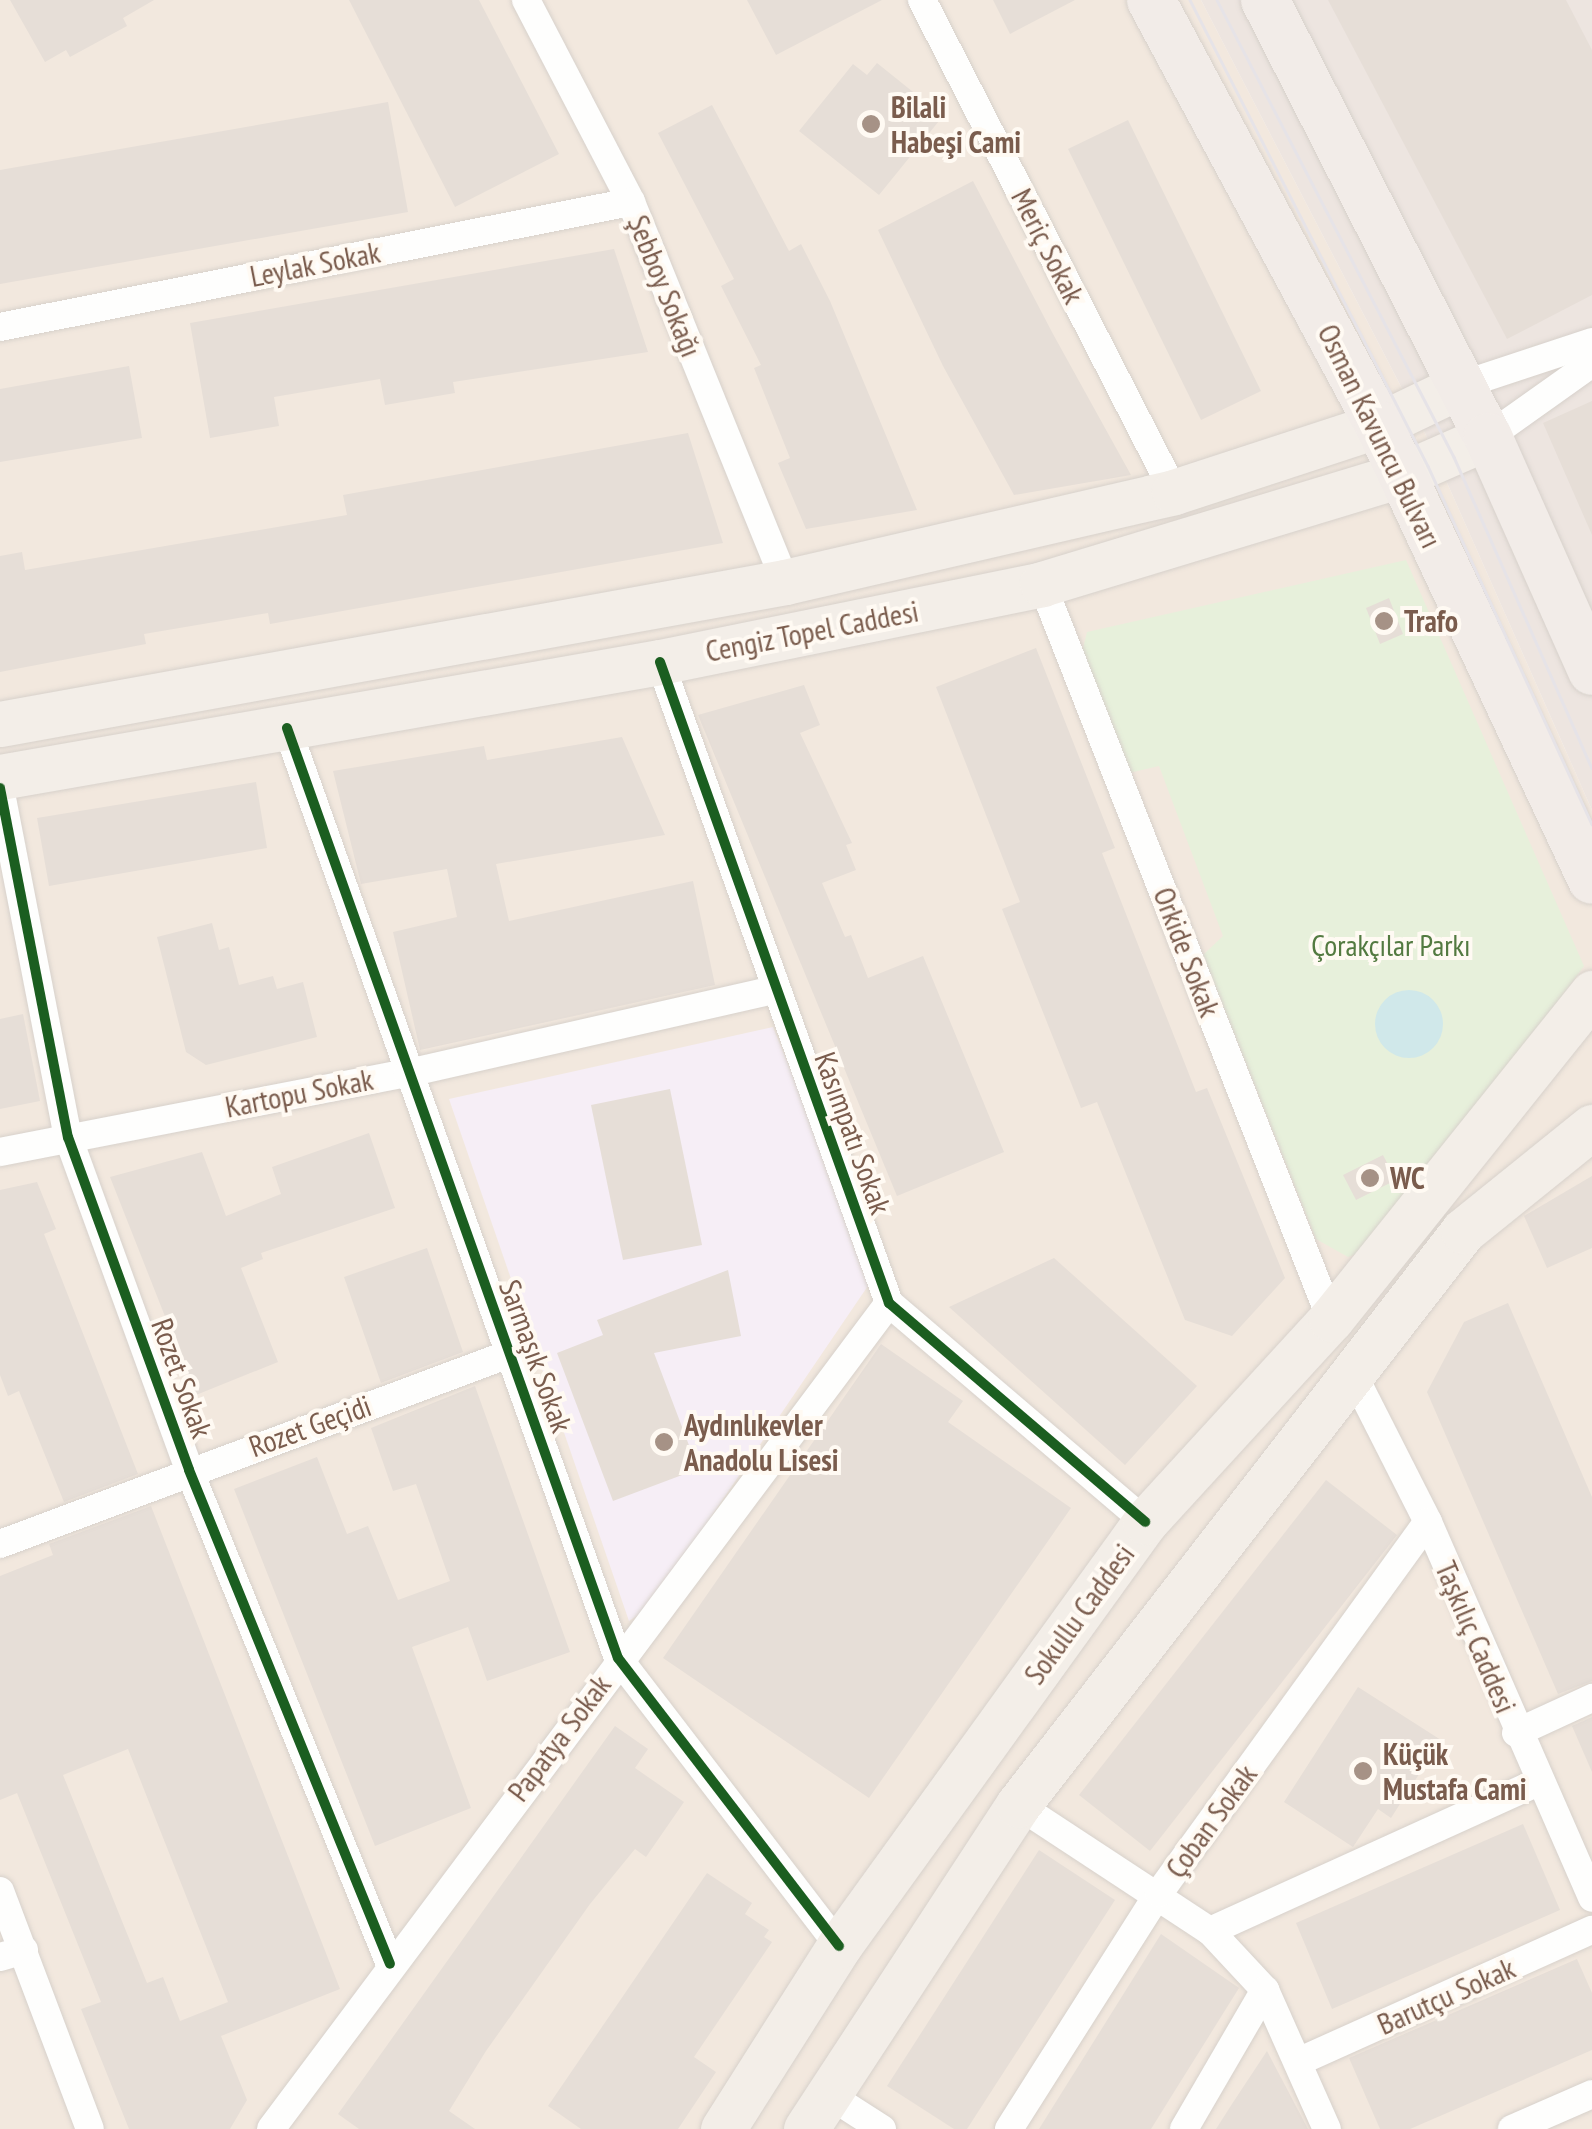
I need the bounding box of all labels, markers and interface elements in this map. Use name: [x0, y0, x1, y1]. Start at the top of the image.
place label: Bilali Habeşi Cami: [891, 89, 1021, 160]
marker: Bilali Habeşi Cami: [860, 113, 882, 135]
street label: Meriç Sokak: [1004, 182, 1092, 310]
street label: Şebboy Sokağı: [620, 209, 710, 363]
street label: Leylak Sokak: [247, 234, 383, 294]
street label: Osman Kavuncu Bulvarı: [1310, 318, 1450, 554]
street label: Cengiz Topel Caddesi: [702, 593, 922, 669]
place label: Trafo: [1404, 603, 1458, 639]
marker: Trafo: [1373, 610, 1395, 632]
street label: Orkide Sokak: [1146, 882, 1228, 1022]
park label: Çorakçılar Parkı: [1311, 927, 1471, 963]
street label: Kasımpatı Sokak: [807, 1047, 899, 1219]
street label: Kartopu Sokak: [222, 1061, 376, 1125]
place label: WC: [1390, 1160, 1425, 1196]
marker: WC: [1359, 1167, 1381, 1189]
street label: Sarmaşık Sokak: [492, 1275, 580, 1437]
street label: Rozet Sokak: [144, 1313, 220, 1443]
street label: Rozet Geçidi: [244, 1387, 376, 1465]
place label: Aydınlıkevler Anadolu Lisesi: [684, 1407, 838, 1478]
marker: Aydınlıkevler Anadolu Lisesi: [653, 1431, 675, 1453]
street label: Sokullu Caddesi: [1016, 1537, 1142, 1691]
street label: Taşkılıç Caddesi: [1428, 1555, 1524, 1719]
street label: Papatya Sokak: [500, 1668, 618, 1808]
place label: Küçük Mustafa Cami: [1383, 1736, 1527, 1806]
street label: Çoban Sokak: [1158, 1757, 1264, 1885]
marker: Küçük Mustafa Cami: [1352, 1760, 1374, 1782]
street label: Barutçu Sokak: [1372, 1950, 1520, 2042]

